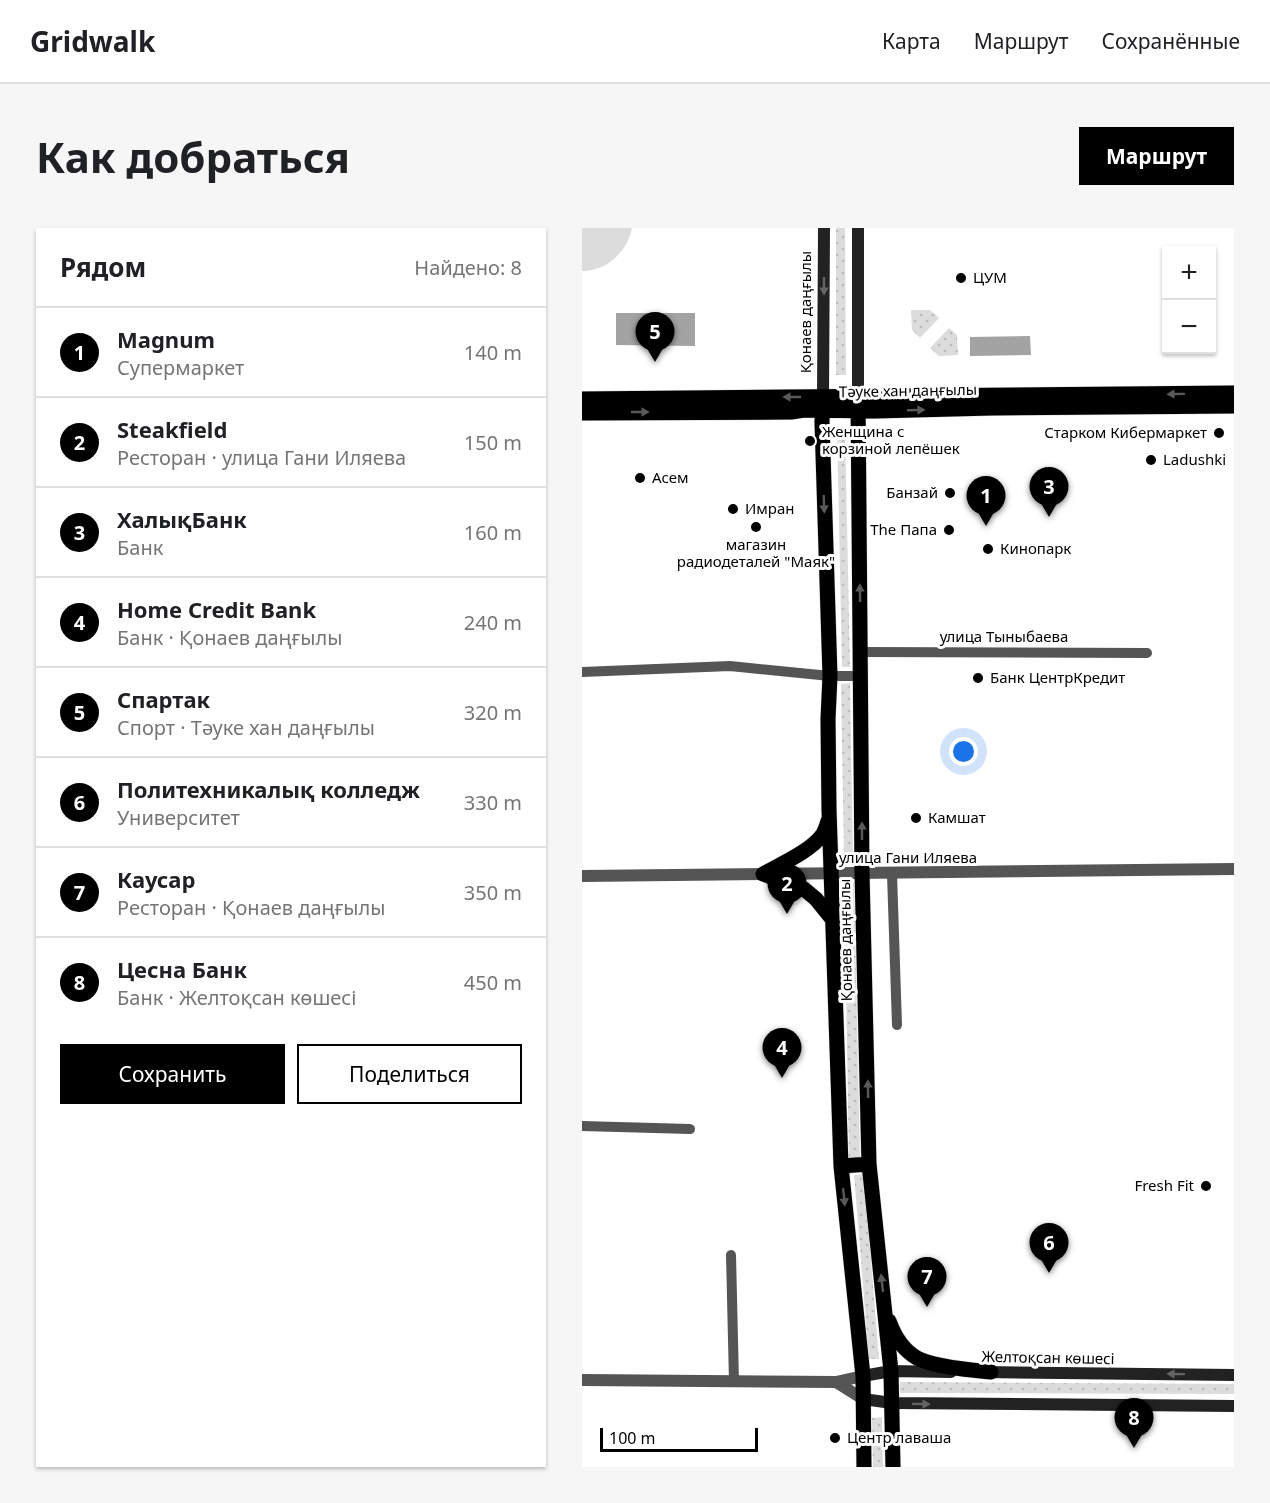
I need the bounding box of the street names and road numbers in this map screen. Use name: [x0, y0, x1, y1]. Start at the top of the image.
street label: Қонаев даңғылы: [795, 251, 815, 373]
street label: Тәуке хан даңғылы: [839, 379, 977, 401]
street label: улица Тыныбаева: [940, 626, 1068, 646]
street label: улица Гани Иляева: [839, 847, 977, 867]
street label: Қонаев даңғылы: [834, 879, 856, 1001]
street label: Желтоқсан көшесі: [981, 1346, 1115, 1368]

